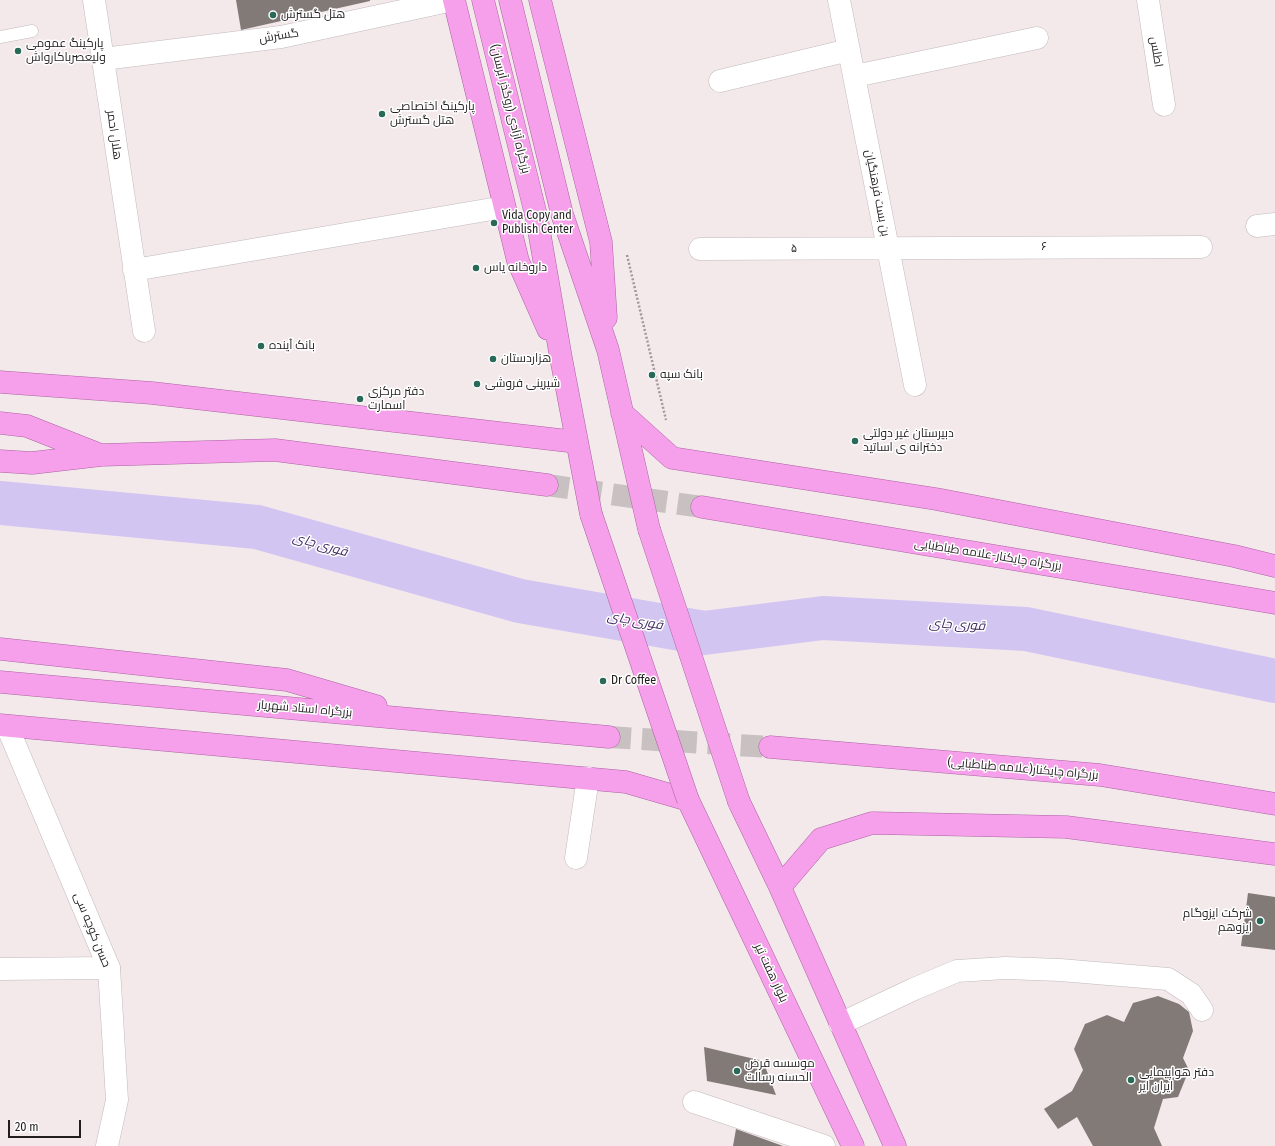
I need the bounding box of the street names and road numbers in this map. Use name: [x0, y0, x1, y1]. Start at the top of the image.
street label: گسترش: [258, 26, 300, 46]
street label: اطلس: [1146, 36, 1166, 68]
street label: بزرگراه آزادی (روگذر آبرسان): [487, 43, 533, 175]
street label: هلال احمر: [103, 109, 125, 161]
street label: بن بست فرهنگیان: [862, 148, 892, 238]
street label: ۶: [1041, 240, 1047, 254]
street label: ۵: [791, 242, 797, 256]
street label: بزرگراه چایکنار-علامه طباطبایی: [913, 536, 1063, 574]
street label: بزرگراه استاد شهریار: [257, 698, 353, 720]
street label: بزرگراه چایکنار(علامه طباطبایی): [947, 755, 1099, 783]
street label: حسن کوچه سی: [70, 891, 114, 969]
street label: بلوار هفت تیر: [751, 941, 791, 1005]

